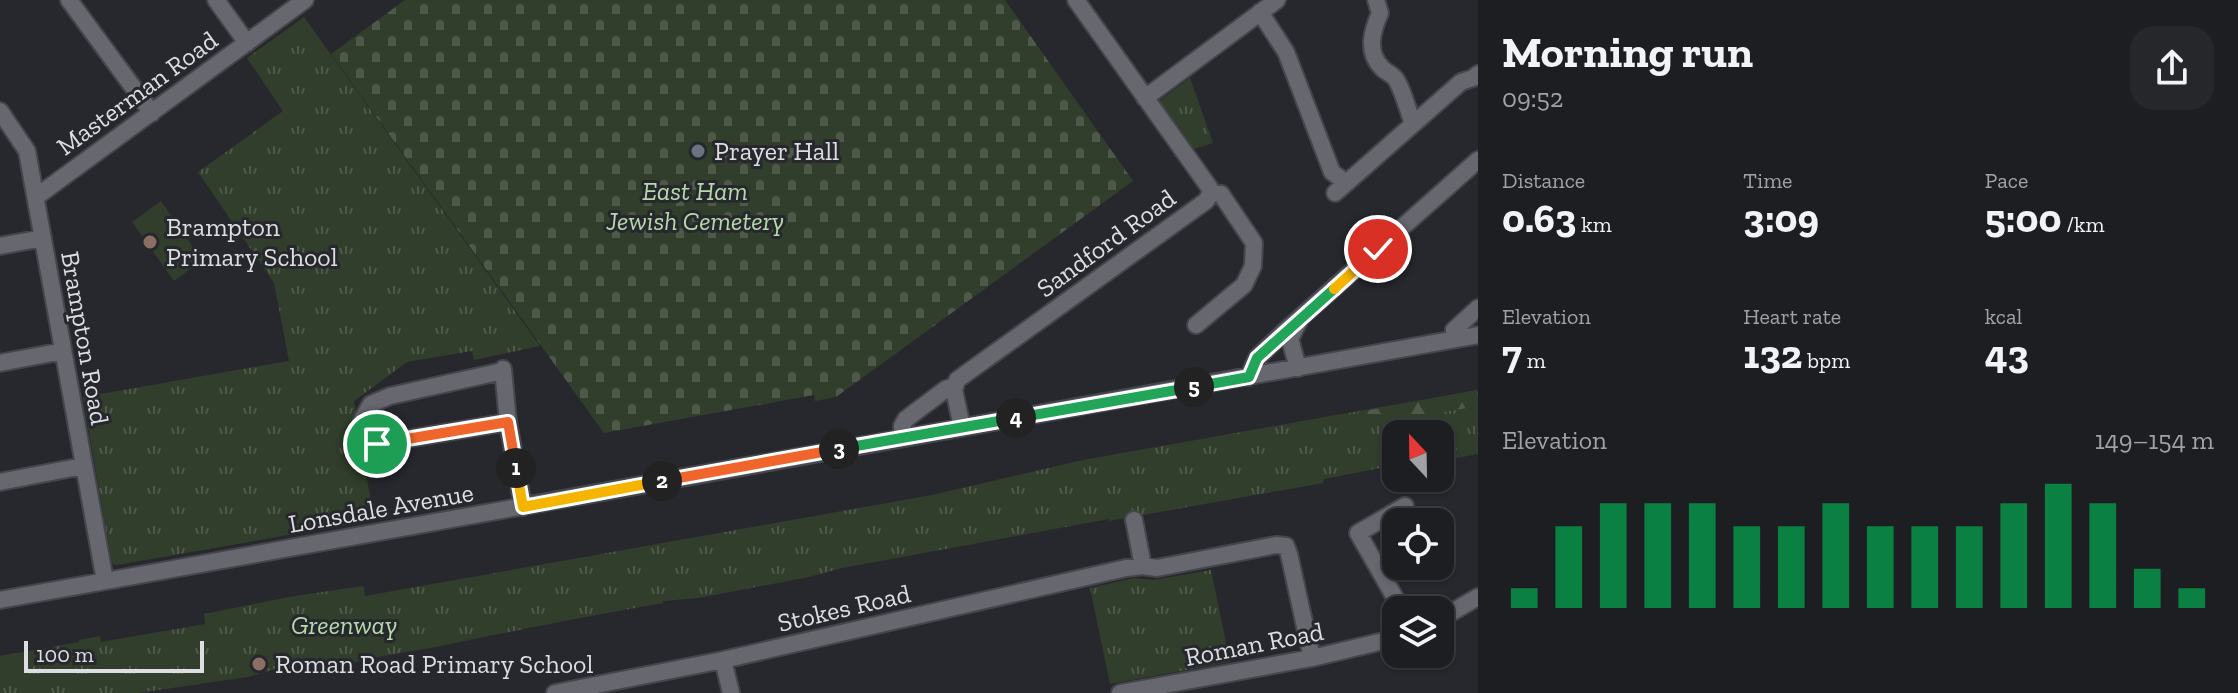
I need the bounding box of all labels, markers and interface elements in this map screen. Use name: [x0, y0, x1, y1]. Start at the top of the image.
street label: Masterman Road: [50, 24, 224, 162]
text: Morning run: [1502, 25, 1753, 78]
button: share: [2130, 26, 2214, 110]
text: 09:52: [1502, 82, 1563, 114]
place label: Prayer Hall: [714, 135, 839, 167]
marker: Prayer Hall: [689, 142, 707, 160]
text: Distance: [1502, 167, 1585, 194]
text: Time: [1743, 167, 1792, 194]
text: Pace: [1985, 167, 2028, 194]
park label: East Ham Jewish Cemetery: [605, 175, 784, 237]
street label: Sandford Road: [1030, 182, 1182, 304]
text: 0.63: [1502, 194, 1576, 242]
text: 3:09: [1743, 194, 1819, 242]
text: 5:00: [1985, 194, 2062, 242]
place label: Brampton Primary School: [166, 211, 338, 273]
text: km: [1576, 211, 1612, 238]
text: /km: [2062, 211, 2104, 238]
pin: [1344, 215, 1412, 283]
icon: check: [1356, 227, 1400, 271]
marker: Brampton Primary School: [141, 233, 159, 251]
street label: Brampton Road: [54, 249, 116, 427]
text: Elevation: [1502, 303, 1591, 330]
text: Heart rate: [1743, 303, 1841, 330]
text: kcal: [1985, 303, 2022, 330]
text: 7: [1502, 330, 1522, 378]
text: 132: [1743, 330, 1802, 378]
text: 43: [1985, 330, 2029, 378]
text: m: [1522, 347, 1546, 374]
text: bpm: [1802, 347, 1850, 374]
pin: 5: [1174, 367, 1214, 407]
text: 5: [1188, 373, 1200, 400]
pin: 4: [996, 398, 1036, 438]
text: 4: [1010, 404, 1022, 431]
pin: [343, 410, 411, 478]
north arrow: [1382, 420, 1454, 492]
map controls: [1382, 420, 1454, 668]
icon: arrive: [355, 422, 399, 466]
text: Elevation: [1502, 424, 1607, 456]
text: 149–154 m: [2095, 424, 2214, 456]
pin: 3: [819, 429, 859, 469]
text: 3: [833, 435, 845, 462]
pin: 1: [496, 448, 536, 488]
text: 1: [512, 454, 520, 481]
pin: 2: [642, 461, 682, 501]
text: 2: [656, 467, 668, 494]
street label: Lonsdale Avenue: [286, 476, 476, 540]
button: locate: [1382, 508, 1454, 580]
street label: Stokes Road: [774, 577, 914, 639]
button: layers: [1382, 596, 1454, 668]
park label: Greenway: [291, 609, 397, 641]
street label: Roman Road: [1182, 615, 1326, 673]
scale bar: [24, 637, 204, 673]
text: 100 m: [36, 641, 94, 668]
place label: Roman Road Primary School: [275, 648, 593, 680]
marker: Roman Road Primary School: [250, 655, 268, 673]

